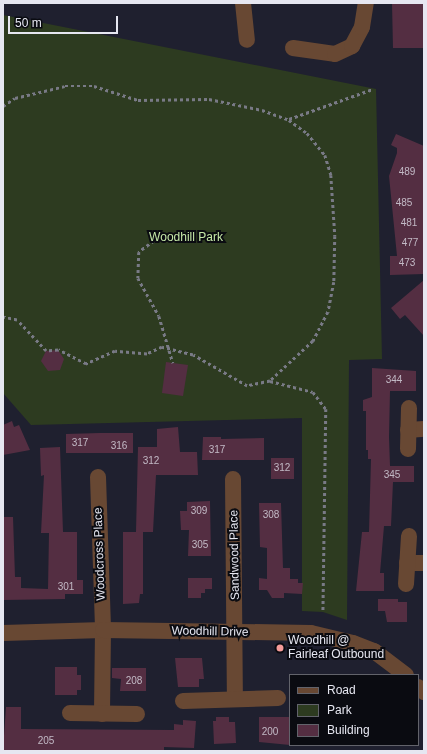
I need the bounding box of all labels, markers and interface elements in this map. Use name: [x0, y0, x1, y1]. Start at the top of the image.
scale bar: [10, 8, 120, 34]
text: 50 m: [15, 16, 42, 30]
house number: 489: [399, 166, 415, 178]
house number: 485: [396, 197, 412, 209]
house number: 481: [401, 217, 417, 229]
park label: Woodhill Park: [149, 231, 223, 245]
house number: 477: [402, 237, 418, 249]
house number: 473: [399, 257, 415, 269]
house number: 344: [386, 374, 402, 386]
house number: 317: [72, 437, 88, 449]
house number: 316: [111, 440, 127, 452]
house number: 317: [209, 444, 225, 456]
house number: 312: [143, 455, 159, 467]
house number: 312: [274, 462, 290, 474]
house number: 345: [384, 469, 400, 481]
house number: 309: [191, 505, 207, 517]
street label: Woodcross Place: [91, 507, 109, 601]
house number: 308: [263, 509, 279, 521]
street label: Sandwood Place: [227, 510, 243, 600]
house number: 305: [192, 539, 208, 551]
house number: 301: [58, 581, 74, 593]
street label: Woodhill Drive: [171, 624, 249, 640]
place label: Woodhill @ Fairleaf Outbound: [288, 634, 384, 662]
marker: Woodhill @ Fairleaf Outbound: [275, 643, 285, 653]
legend: [289, 674, 419, 746]
house number: 208: [126, 675, 142, 687]
text: Road: [327, 683, 356, 697]
text: Park: [327, 703, 352, 717]
text: Building: [327, 723, 370, 737]
house number: 200: [262, 726, 278, 738]
house number: 205: [38, 735, 54, 747]

